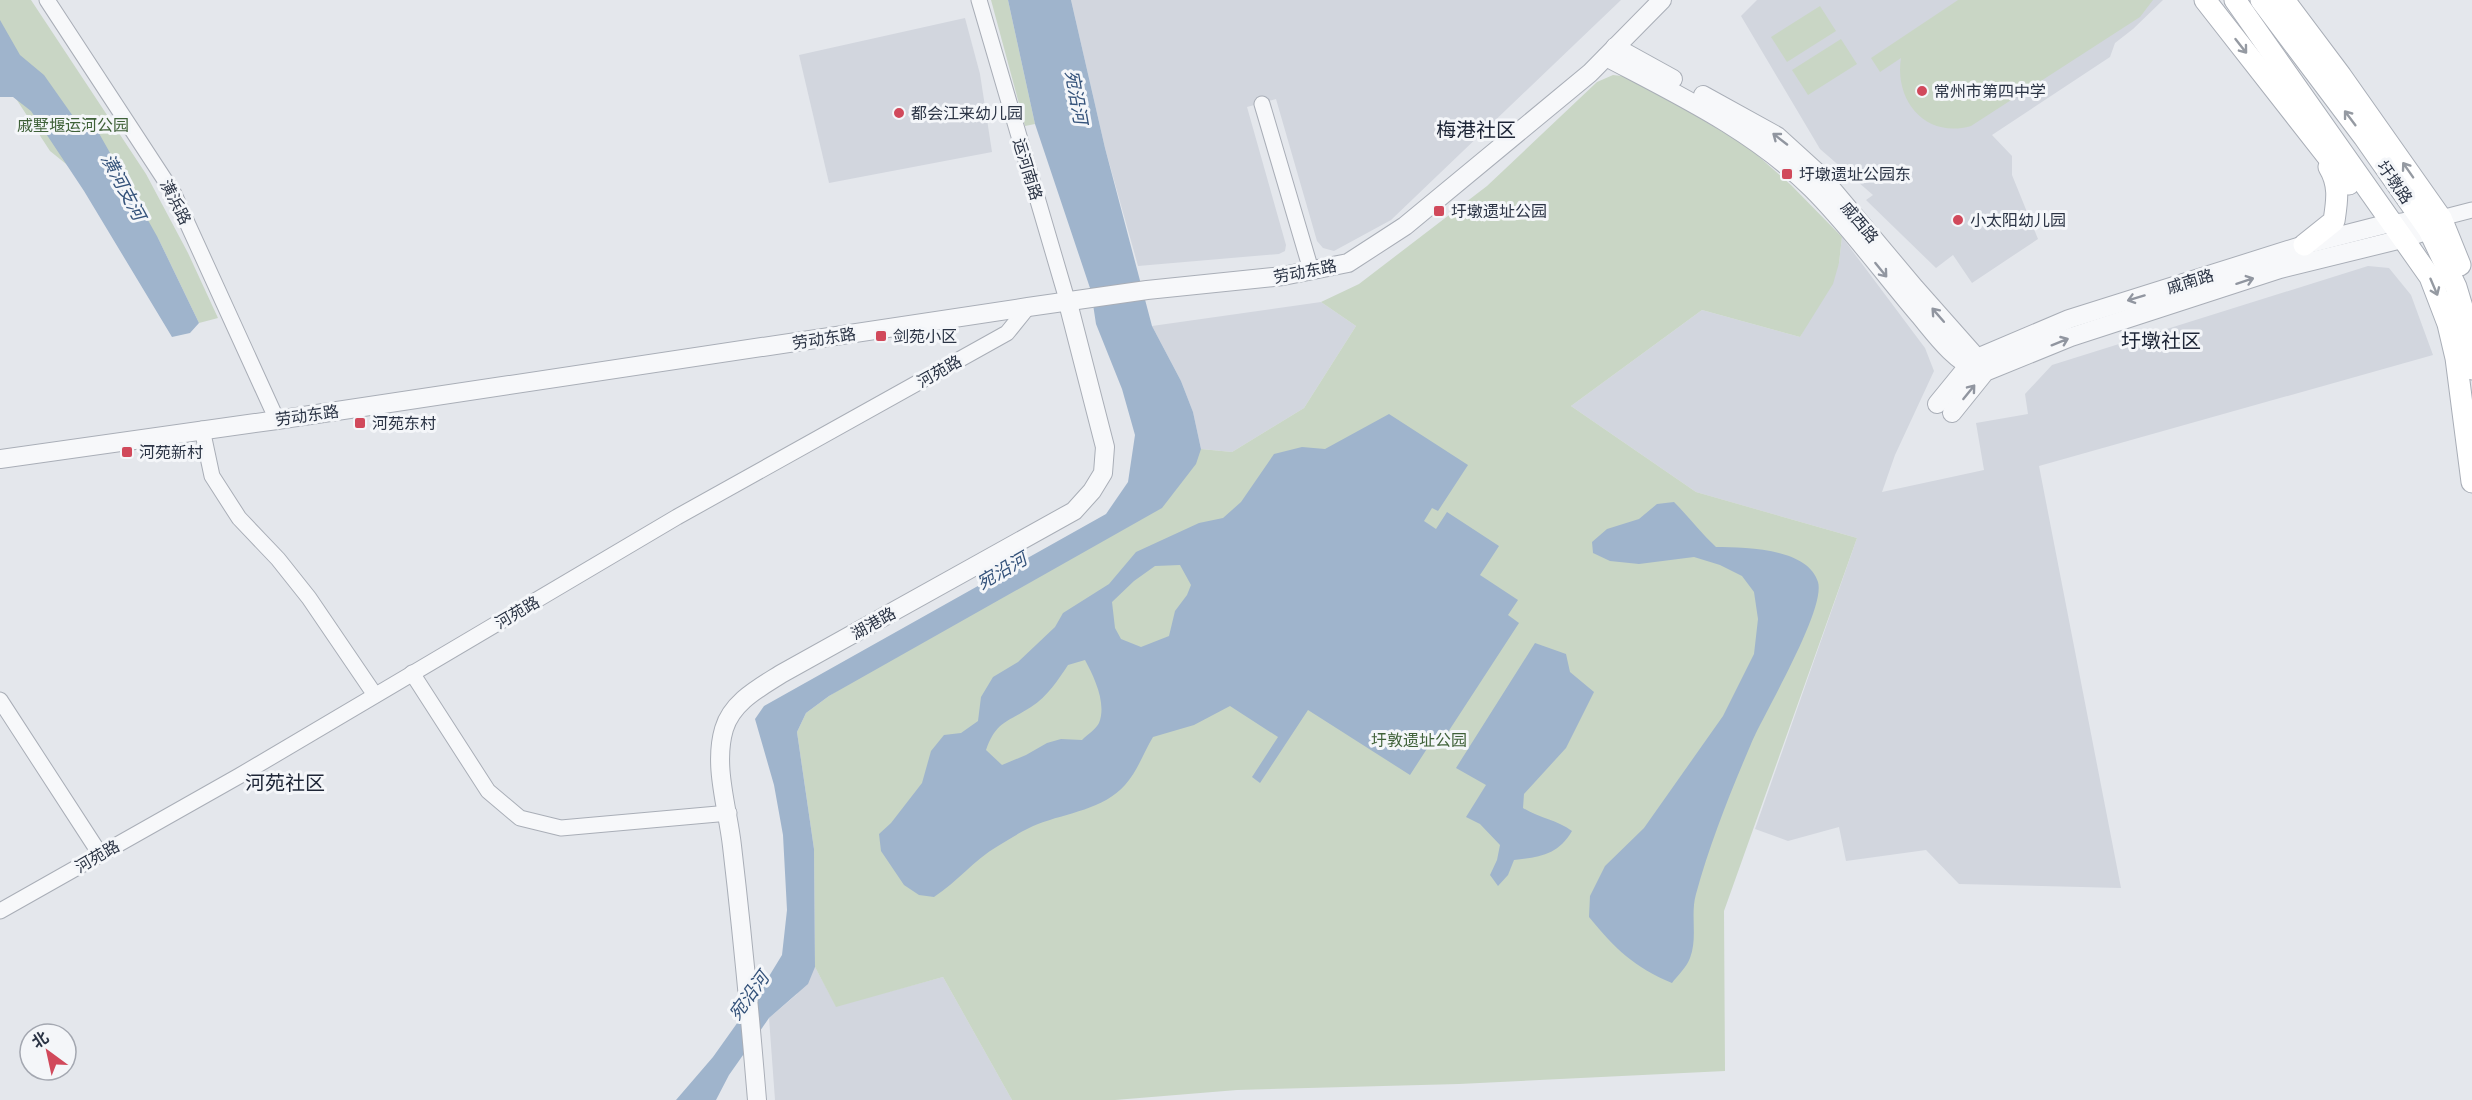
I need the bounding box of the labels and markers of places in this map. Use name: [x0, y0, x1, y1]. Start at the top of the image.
place label: 常州市第四中学: [1934, 81, 2046, 101]
marker: 常州市第四中学: [1915, 84, 1929, 98]
place label: 都会江来幼儿园: [911, 103, 1023, 123]
marker: 都会江来幼儿园: [892, 106, 906, 120]
place label: 圩墩遗址公园东: [1799, 164, 1911, 184]
marker: 圩墩遗址公园东: [1780, 167, 1794, 181]
place label: 圩墩遗址公园: [1451, 201, 1547, 221]
marker: 圩墩遗址公园: [1432, 204, 1446, 218]
place label: 小太阳幼儿园: [1970, 210, 2066, 230]
marker: 小太阳幼儿园: [1951, 213, 1965, 227]
place label: 剑苑小区: [893, 326, 957, 346]
marker: 剑苑小区: [874, 329, 888, 343]
place label: 河苑东村: [372, 413, 436, 433]
marker: 河苑东村: [353, 416, 367, 430]
place label: 河苑新村: [139, 442, 203, 462]
marker: 河苑新村: [120, 445, 134, 459]

